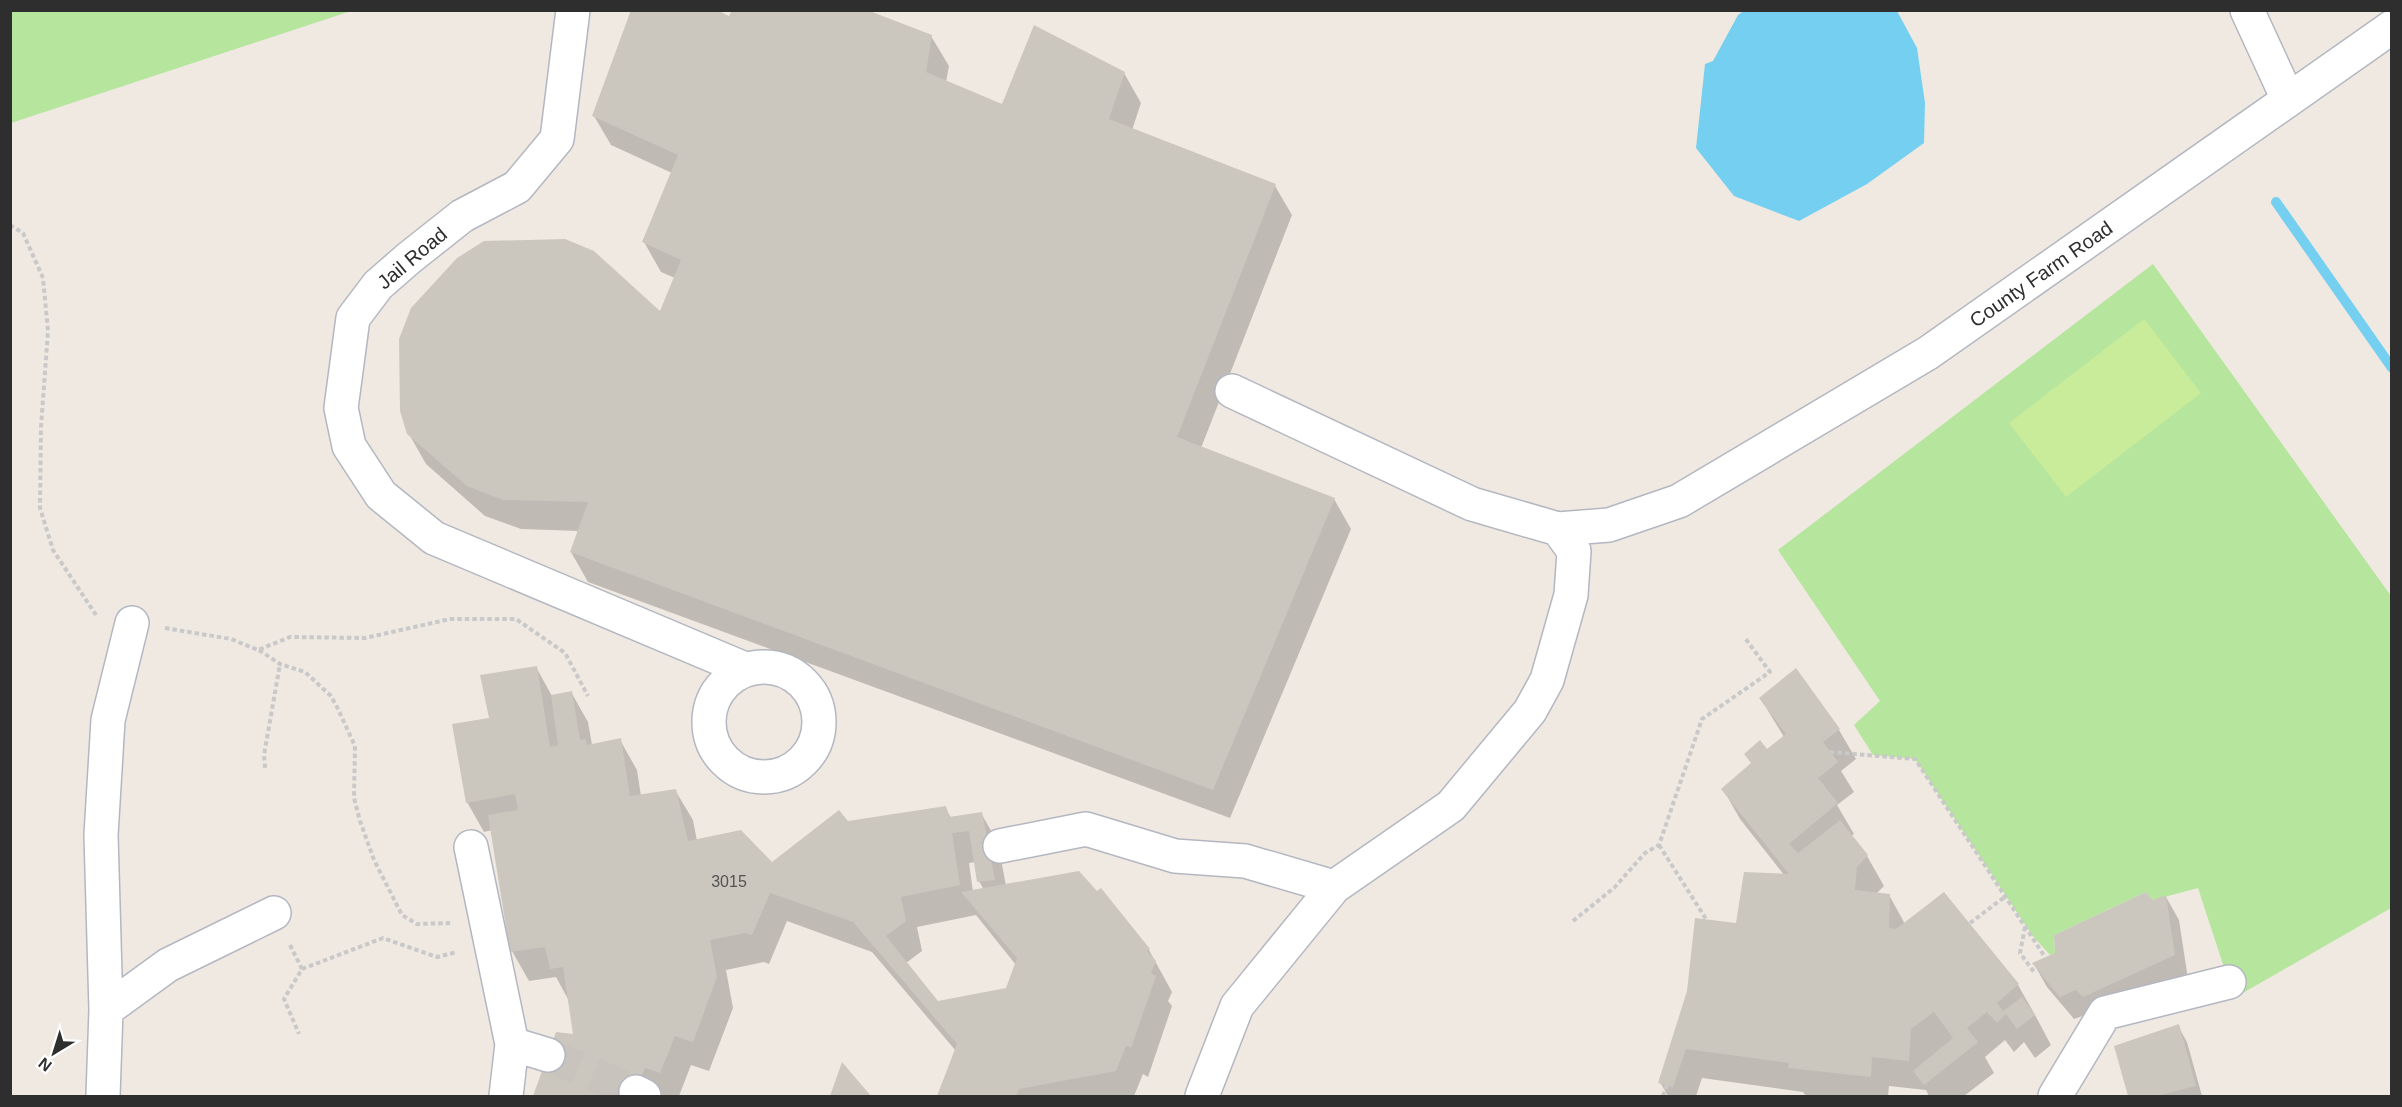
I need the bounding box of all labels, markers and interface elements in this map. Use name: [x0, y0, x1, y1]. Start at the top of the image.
street label: County Farm Road: [1965, 217, 2117, 331]
street label: Jail Road: [373, 223, 451, 293]
house number: 3015: [711, 873, 747, 890]
north arrow: [24, 1023, 84, 1083]
text: N: [35, 1054, 55, 1075]

